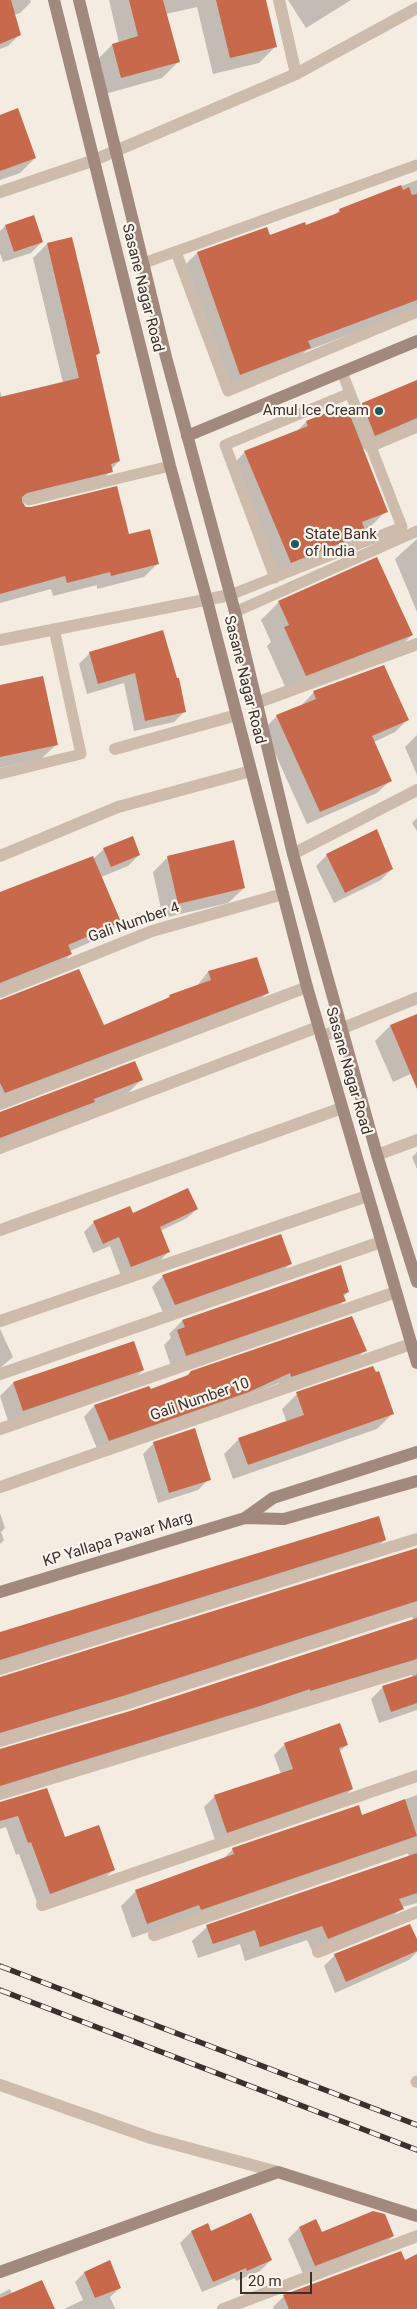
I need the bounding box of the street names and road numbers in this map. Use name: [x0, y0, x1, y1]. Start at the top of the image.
street label: Sasane Nagar Road: [117, 222, 167, 354]
street label: Sasane Nagar Road: [219, 614, 269, 746]
street label: Gali Number 4: [86, 899, 182, 947]
street label: Sasane Nagar Road: [321, 1005, 375, 1137]
street label: Gali Number 10: [148, 1375, 252, 1425]
street label: KP Yallapa Pawar Marg: [41, 1509, 195, 1571]

